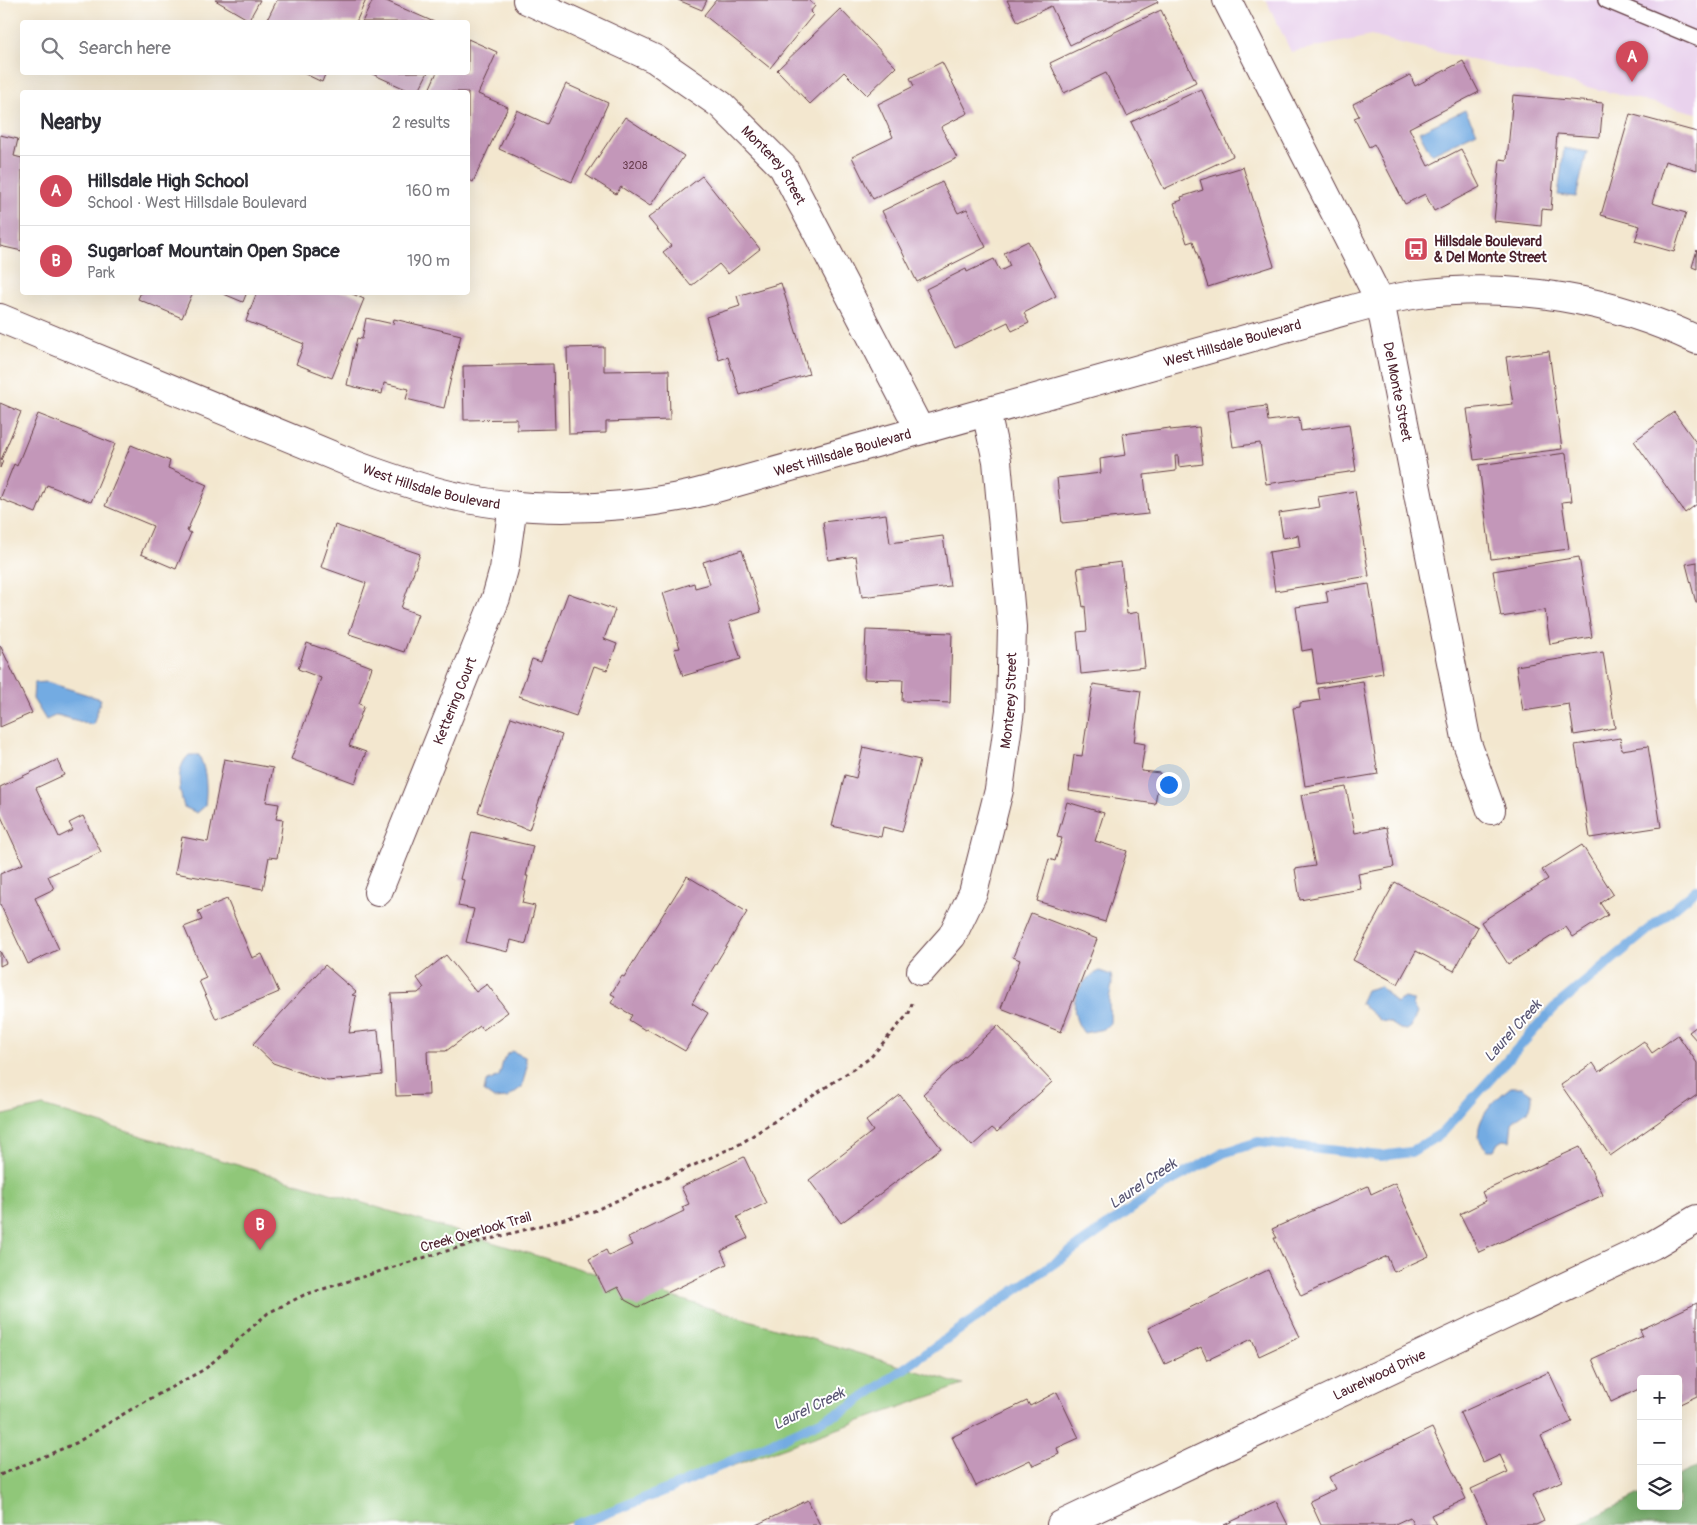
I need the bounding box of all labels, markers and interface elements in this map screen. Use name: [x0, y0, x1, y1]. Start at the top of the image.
search box: [20, 20, 470, 75]
icon: search: [38, 34, 66, 62]
text: Search here: [78, 36, 171, 60]
pin: A: [1616, 41, 1648, 82]
text: Nearby: [40, 109, 101, 136]
text: 2 results: [392, 113, 450, 133]
street label: Monterey Street: [738, 122, 810, 208]
house number: 3208: [622, 159, 648, 172]
text: Hillsdale High School: [87, 169, 249, 193]
text: A: [51, 181, 61, 201]
text: 160 m: [406, 181, 450, 201]
text: School · West Hillsdale Boulevard: [87, 193, 307, 213]
place label: Hillsdale Boulevard & Del Monte Street: [1434, 233, 1547, 266]
bus stop icon: Hillsdale Boulevard & Del Monte Street: [1403, 236, 1429, 262]
text: Sugarloaf Mountain Open Space: [87, 239, 340, 263]
text: B: [51, 251, 61, 271]
text: 190 m: [407, 251, 450, 271]
text: Park: [87, 263, 115, 283]
street label: West Hillsdale Boulevard: [1162, 315, 1303, 370]
street label: Del Monte Street: [1380, 340, 1416, 443]
street label: West Hillsdale Boulevard: [772, 425, 913, 480]
street label: West Hillsdale Boulevard: [360, 460, 501, 513]
street label: Monterey Street: [996, 652, 1020, 750]
street label: Kettering Court: [430, 654, 480, 747]
your location: [1156, 772, 1182, 798]
water label: Laurel Creek: [1480, 995, 1547, 1066]
water label: Laurel Creek: [1106, 1154, 1182, 1213]
street label: Creek Overlook Trail: [418, 1208, 534, 1256]
pin: B: [244, 1209, 276, 1250]
street label: Laurelwood Drive: [1330, 1345, 1428, 1404]
map controls: [1637, 1375, 1682, 1510]
button: +: [1637, 1375, 1682, 1420]
water label: Laurel Creek: [770, 1383, 849, 1434]
button: −: [1637, 1420, 1682, 1465]
button: layers: [1637, 1465, 1682, 1510]

